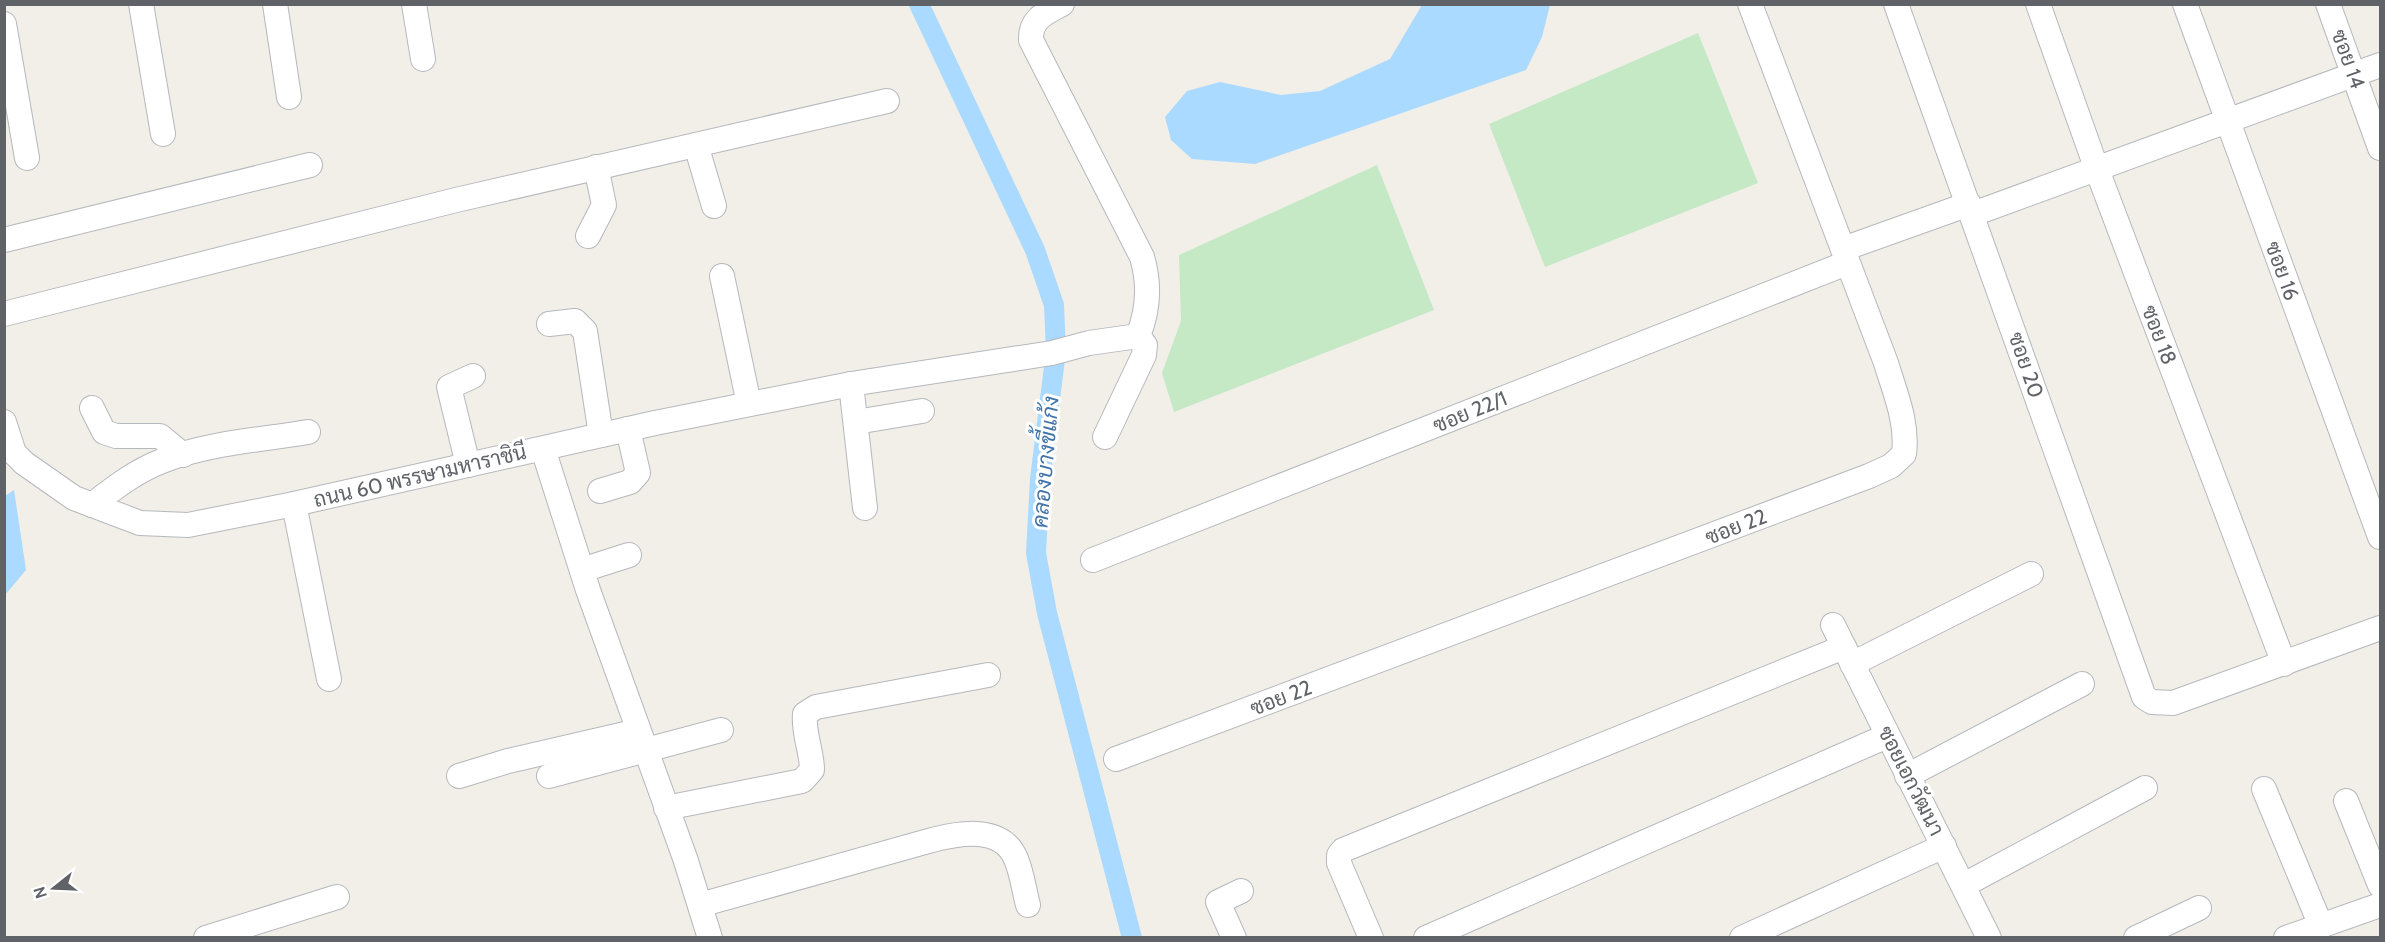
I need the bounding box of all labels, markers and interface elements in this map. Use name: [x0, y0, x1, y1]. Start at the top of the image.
street label: ซอย 14: [2326, 26, 2371, 92]
street label: ซอย 16: [2260, 238, 2305, 304]
street label: ซอย 18: [2137, 302, 2182, 368]
street label: ซอย 20: [2004, 329, 2049, 401]
street label: ซอย 22/1: [1429, 385, 1510, 438]
water label: คลองบางขี้แก้ง: [1020, 394, 1065, 529]
street label: ถนน 60 พรรษามหาราชินี: [311, 439, 529, 512]
street label: ซอย 22: [1701, 503, 1770, 550]
street label: ซอย 22: [1246, 674, 1315, 721]
street label: ซอยเอกวัฒนา: [1873, 722, 1950, 840]
north arrow: [24, 858, 84, 918]
text: N: [29, 884, 51, 901]

